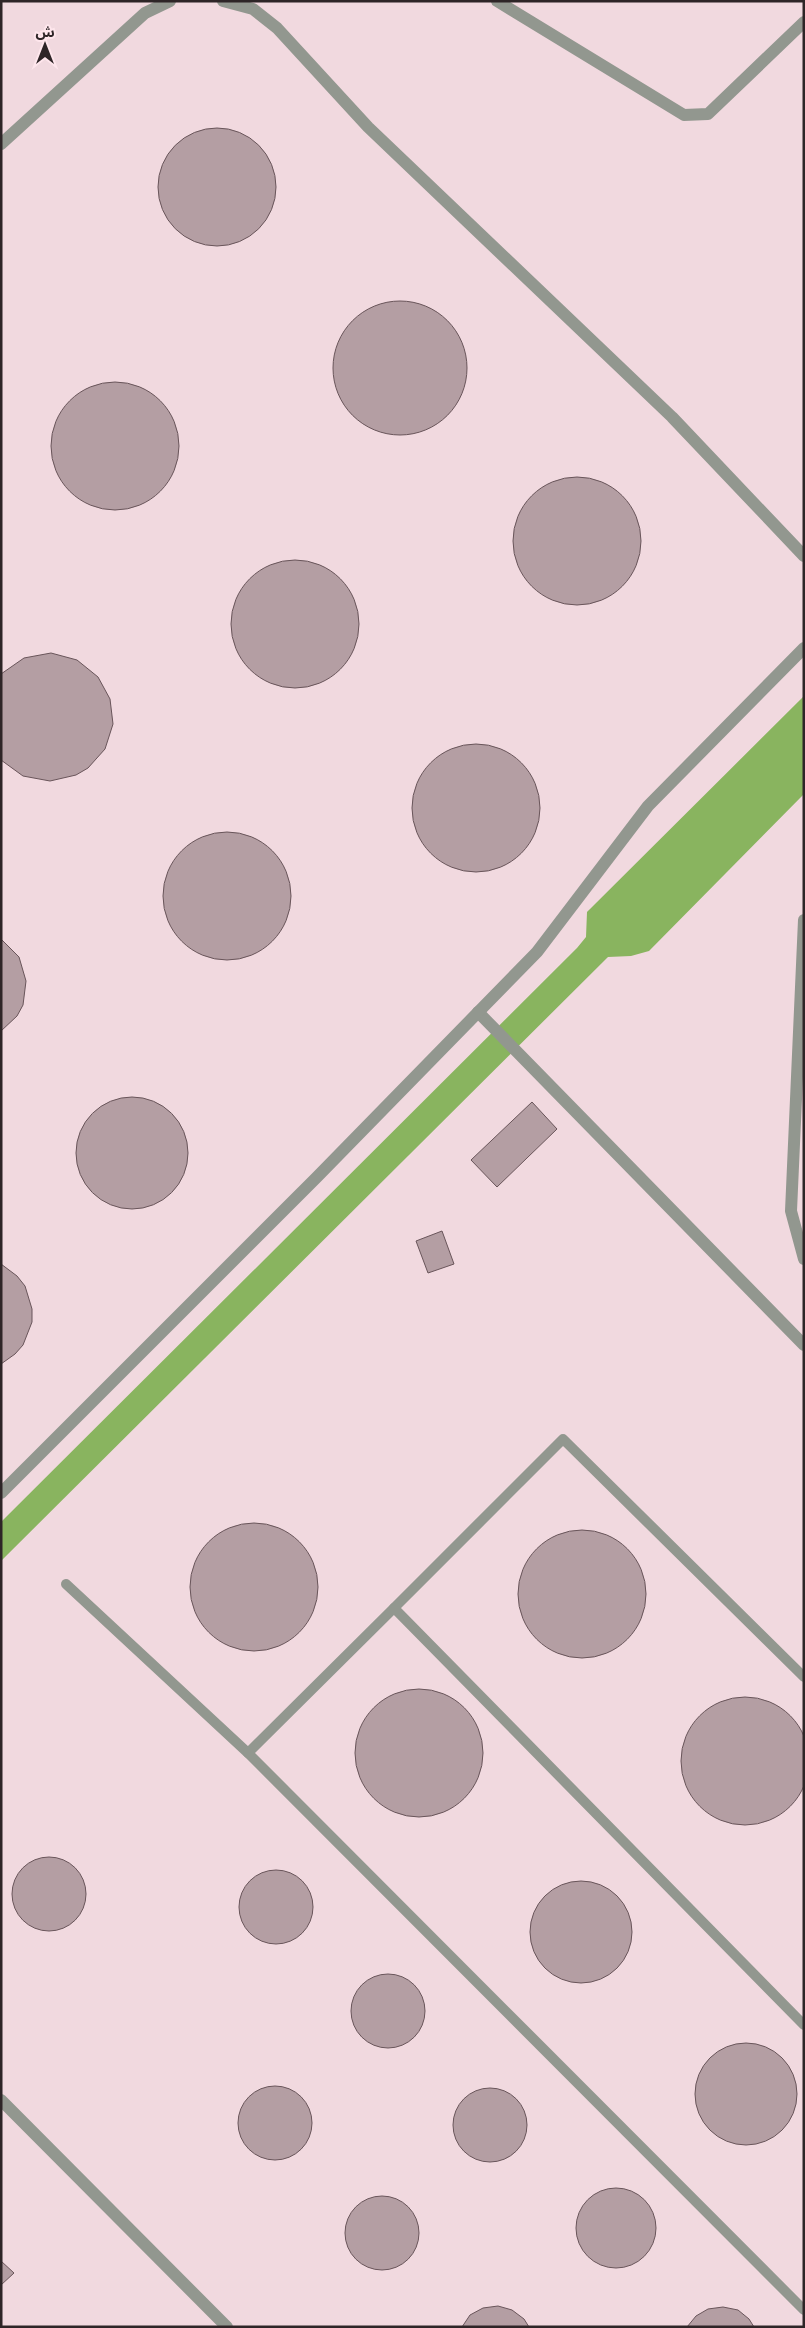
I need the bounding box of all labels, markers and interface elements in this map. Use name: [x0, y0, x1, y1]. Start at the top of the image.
north arrow: [20, 20, 70, 70]
text: ش: [35, 23, 55, 40]

